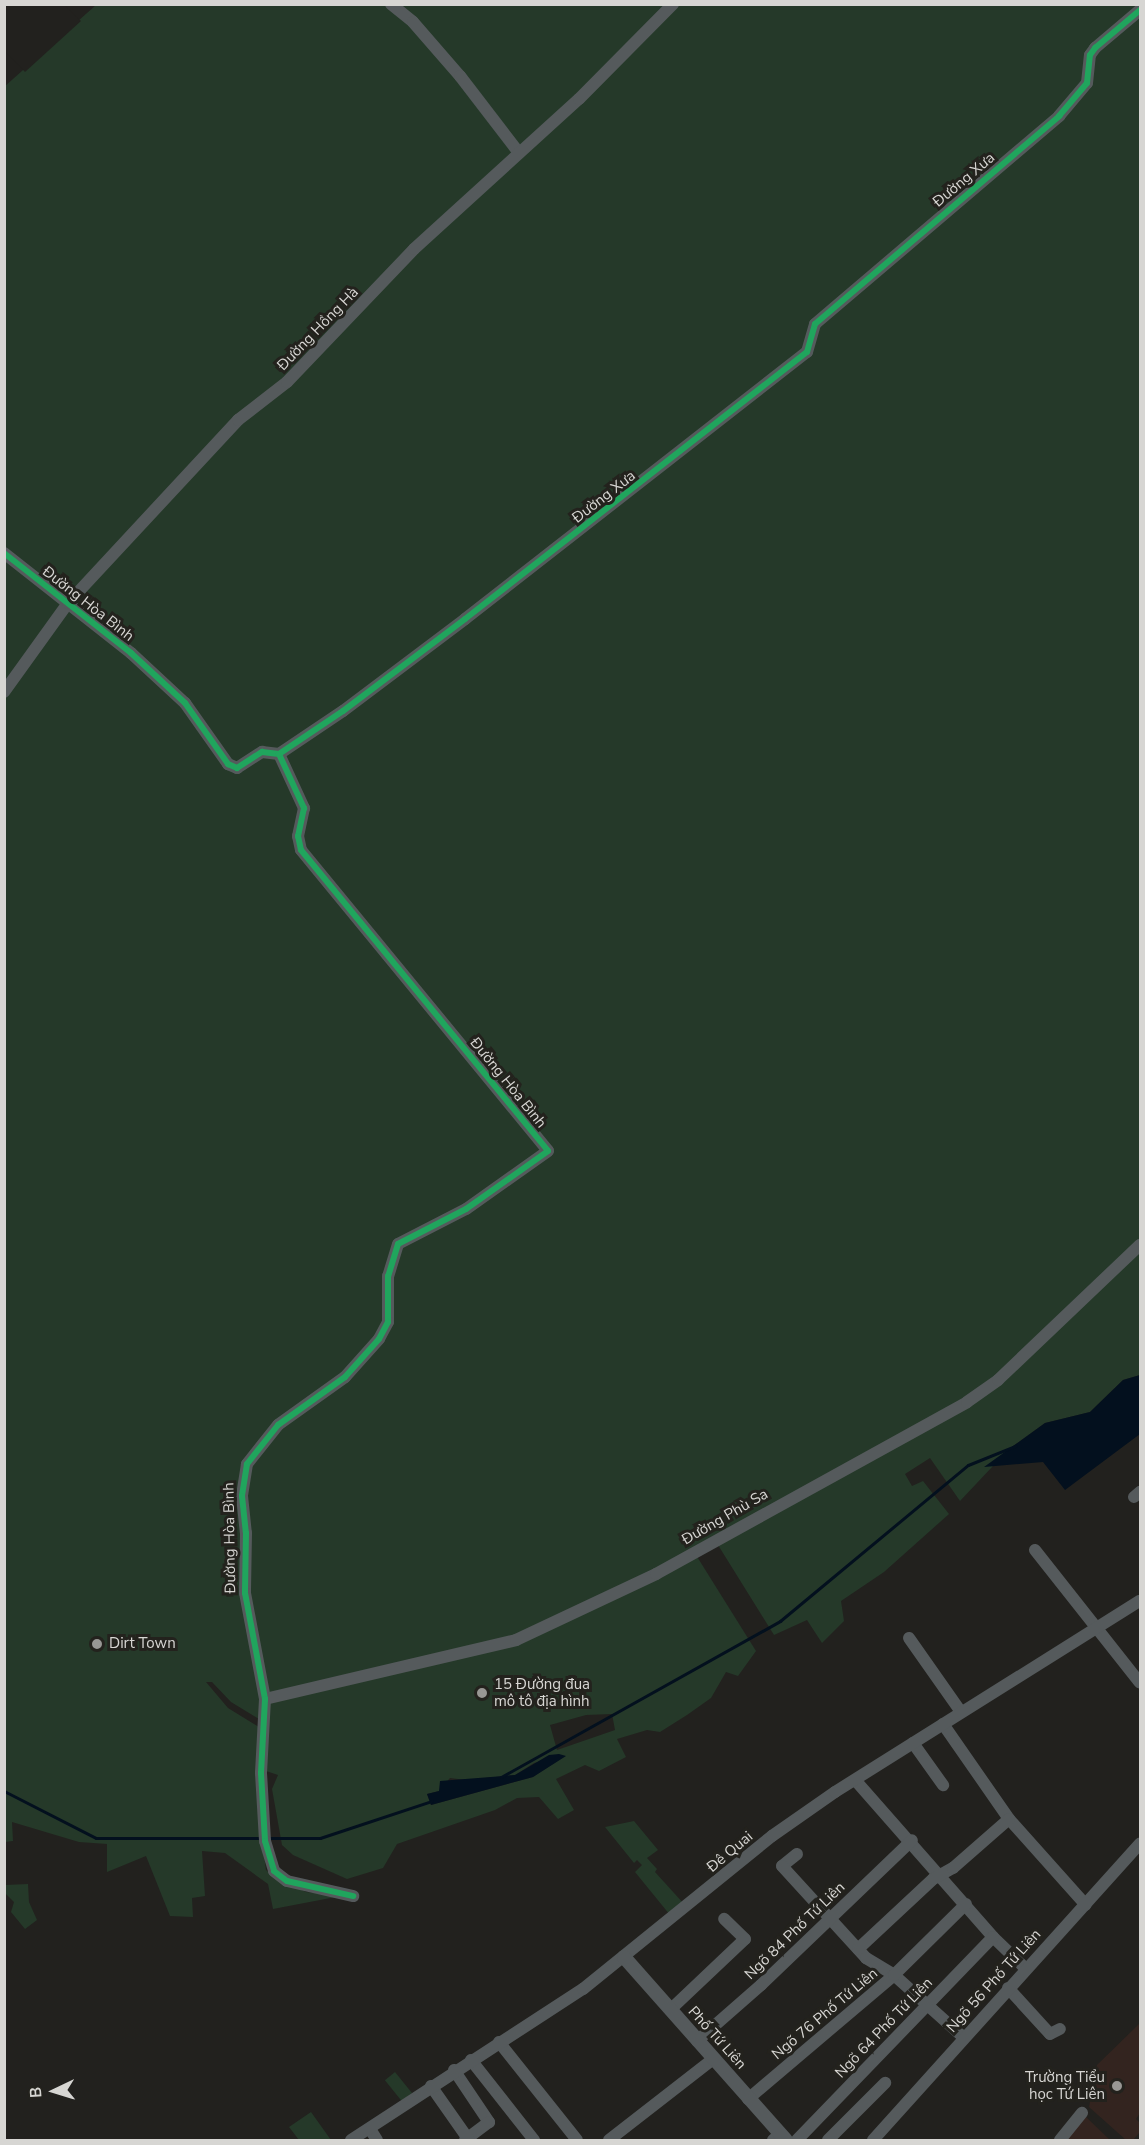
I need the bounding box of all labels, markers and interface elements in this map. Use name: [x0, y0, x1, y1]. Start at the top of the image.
street label: Đường Xưa: [929, 149, 999, 211]
street label: Đường Hồng Hà: [274, 283, 362, 375]
street label: Đường Xưa: [569, 467, 639, 527]
street label: Đường Hòa Bình: [39, 563, 137, 645]
street label: Đường Hòa Bình: [466, 1034, 550, 1132]
street label: Đường Hòa Bình: [220, 1482, 240, 1594]
street label: Đường Phù Sa: [679, 1485, 771, 1549]
place label: Dirt Town: [109, 1635, 176, 1653]
marker: Dirt Town: [90, 1637, 104, 1651]
place label: 15 Đường đua mô tô địa hình: [494, 1675, 590, 1710]
marker: 15 Đường đua mô tô địa hình: [475, 1686, 489, 1700]
street label: Đê Quai: [703, 1828, 757, 1876]
street label: Ngõ 84 Phố Tứ Liên: [741, 1879, 849, 1983]
street label: Ngõ 56 Phố Tứ Liên: [943, 1926, 1045, 2036]
street label: Ngõ 76 Phố Tứ Liên: [768, 1965, 882, 2063]
street label: Ngõ 64 Phố Tứ Liên: [832, 1974, 936, 2082]
street label: Phố Tứ Liên: [684, 2003, 750, 2073]
north arrow: [24, 2061, 84, 2121]
place label: Trường Tiểu học Tứ Liên: [1025, 2068, 1105, 2103]
marker: Trường Tiểu học Tứ Liên: [1110, 2079, 1124, 2093]
text: B: [25, 2086, 47, 2099]

